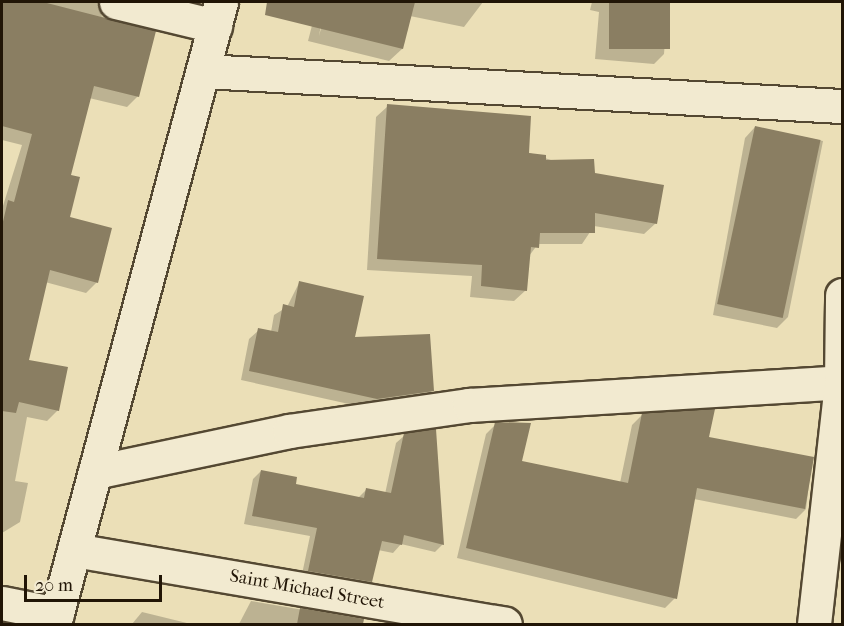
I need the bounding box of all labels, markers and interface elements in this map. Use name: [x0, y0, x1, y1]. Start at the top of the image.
scale bar: [27, 563, 165, 601]
street label: Saint Michael Street: [228, 566, 386, 614]
text: 20 m: [35, 575, 73, 596]

